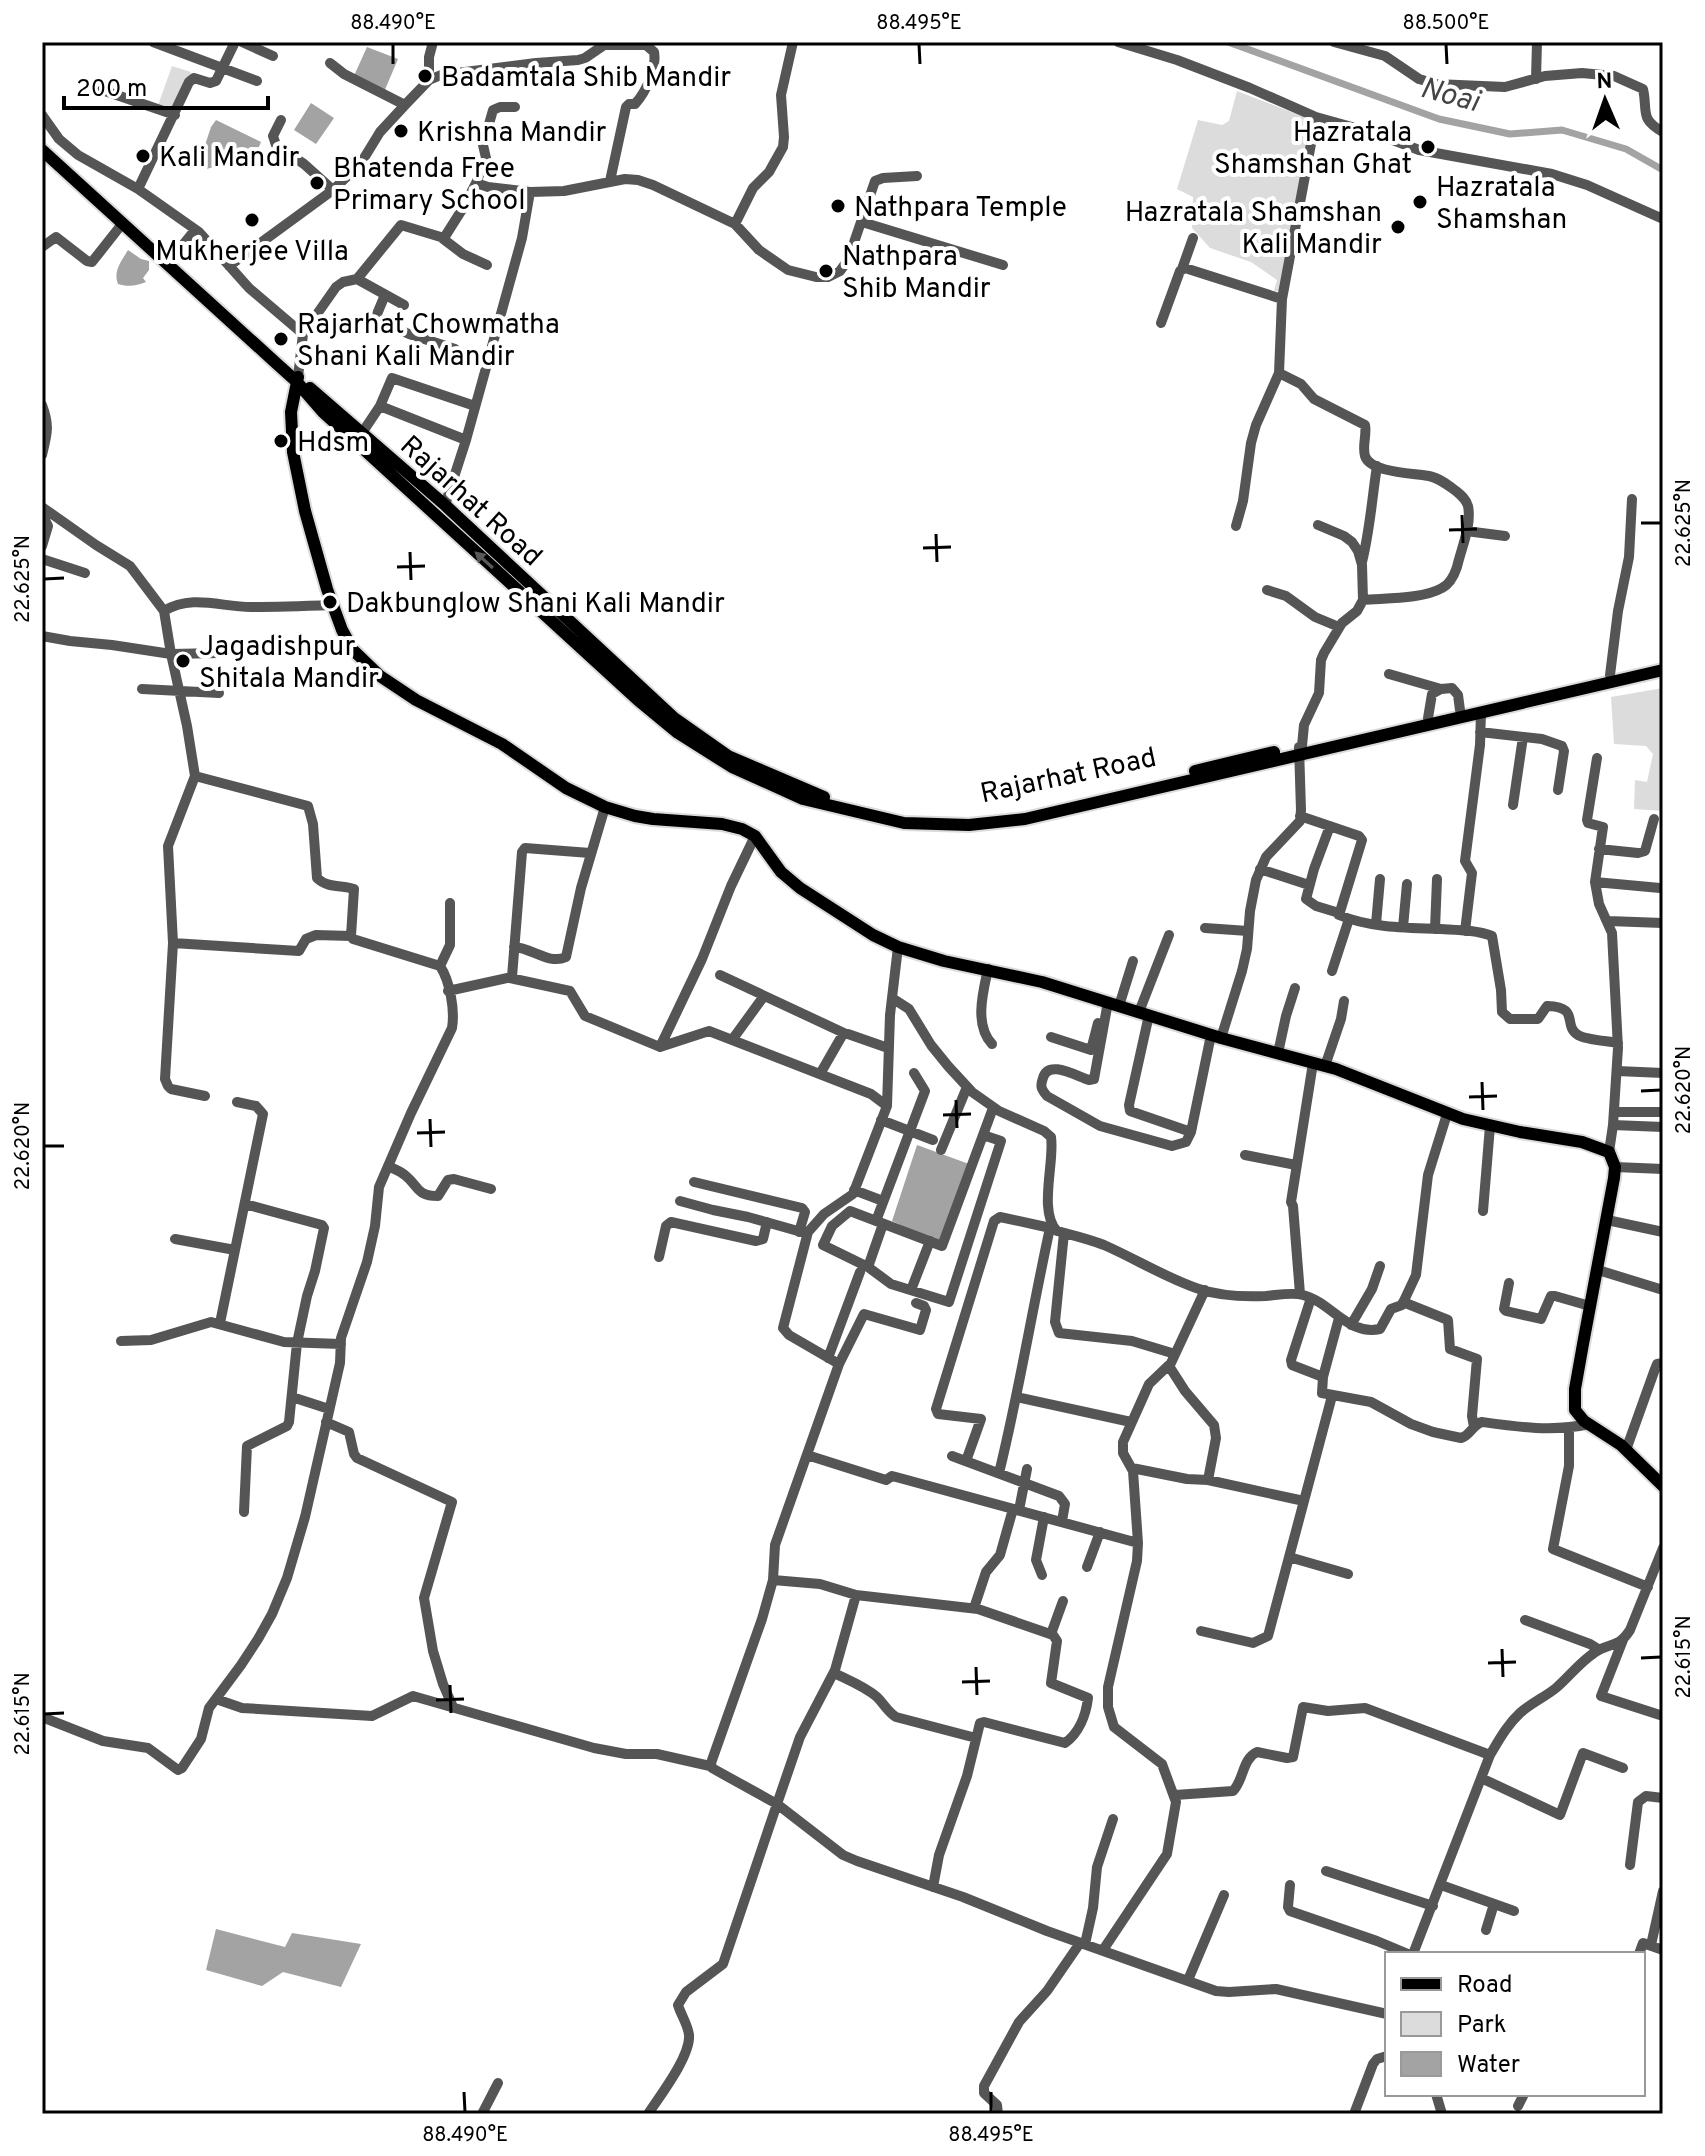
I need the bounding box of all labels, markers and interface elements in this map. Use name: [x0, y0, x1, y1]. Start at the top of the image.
text: 88.490°E: [350, 11, 436, 37]
text: 88.495°E: [876, 11, 962, 37]
text: 88.500°E: [1403, 11, 1489, 37]
scale bar: [64, 60, 268, 110]
north arrow: [1565, 60, 1645, 140]
place label: Badamtala Shib Mandir: [441, 61, 731, 97]
marker: Badamtala Shib Mandir: [416, 67, 434, 85]
text: N: [1596, 69, 1613, 96]
water label: Noai: [1416, 71, 1484, 122]
text: 200 m: [76, 75, 147, 105]
place label: Krishna Mandir: [417, 116, 607, 152]
place label: Hazratala Shamshan Ghat: [1214, 116, 1412, 184]
marker: Krishna Mandir: [392, 122, 410, 140]
marker: Hazratala Shamshan Ghat: [1419, 138, 1437, 156]
place label: Kali Mandir: [159, 141, 300, 177]
marker: Kali Mandir: [134, 147, 152, 165]
place label: Bhatenda Free Primary School: [333, 152, 525, 220]
place label: Hazratala Shamshan: [1436, 171, 1567, 239]
marker: Bhatenda Free Primary School: [308, 174, 326, 192]
place label: Nathpara Temple: [854, 191, 1067, 227]
marker: Hazratala Shamshan: [1411, 193, 1429, 211]
place label: Hazratala Shamshan Kali Mandir: [1125, 196, 1382, 264]
marker: Nathpara Temple: [829, 197, 847, 215]
marker: Mukherjee Villa: [243, 211, 261, 229]
marker: Hazratala Shamshan Kali Mandir: [1389, 218, 1407, 236]
place label: Mukherjee Villa: [155, 235, 349, 271]
place label: Nathpara Shib Mandir: [842, 240, 991, 308]
marker: Nathpara Shib Mandir: [817, 262, 835, 280]
place label: Rajarhat Chowmatha Shani Kali Mandir: [297, 308, 560, 376]
marker: Rajarhat Chowmatha Shani Kali Mandir: [272, 330, 290, 348]
place label: Hdsm: [297, 426, 369, 462]
street label: Rajarhat Road: [391, 429, 549, 576]
marker: Hdsm: [272, 432, 290, 450]
text: 22.625°N: [1672, 479, 1698, 567]
text: 22.625°N: [11, 535, 37, 623]
one-way arrow: [474, 552, 493, 570]
place label: Dakbunglow Shani Kali Mandir: [346, 587, 725, 623]
marker: Dakbunglow Shani Kali Mandir: [321, 593, 339, 611]
place label: Jagadishpur Shitala Mandir: [199, 630, 379, 698]
marker: Jagadishpur Shitala Mandir: [174, 652, 192, 670]
street label: Rajarhat Road: [977, 741, 1160, 813]
text: 22.620°N: [1672, 1046, 1698, 1134]
text: 22.620°N: [11, 1102, 37, 1190]
text: 22.615°N: [1672, 1615, 1698, 1699]
text: 22.615°N: [11, 1672, 37, 1756]
legend: [1385, 1952, 1645, 2096]
text: Road: [1457, 1971, 1513, 2001]
text: Park: [1457, 2011, 1507, 2041]
text: Water: [1457, 2051, 1520, 2081]
text: 88.490°E: [422, 2123, 508, 2149]
text: 88.495°E: [948, 2123, 1034, 2149]

